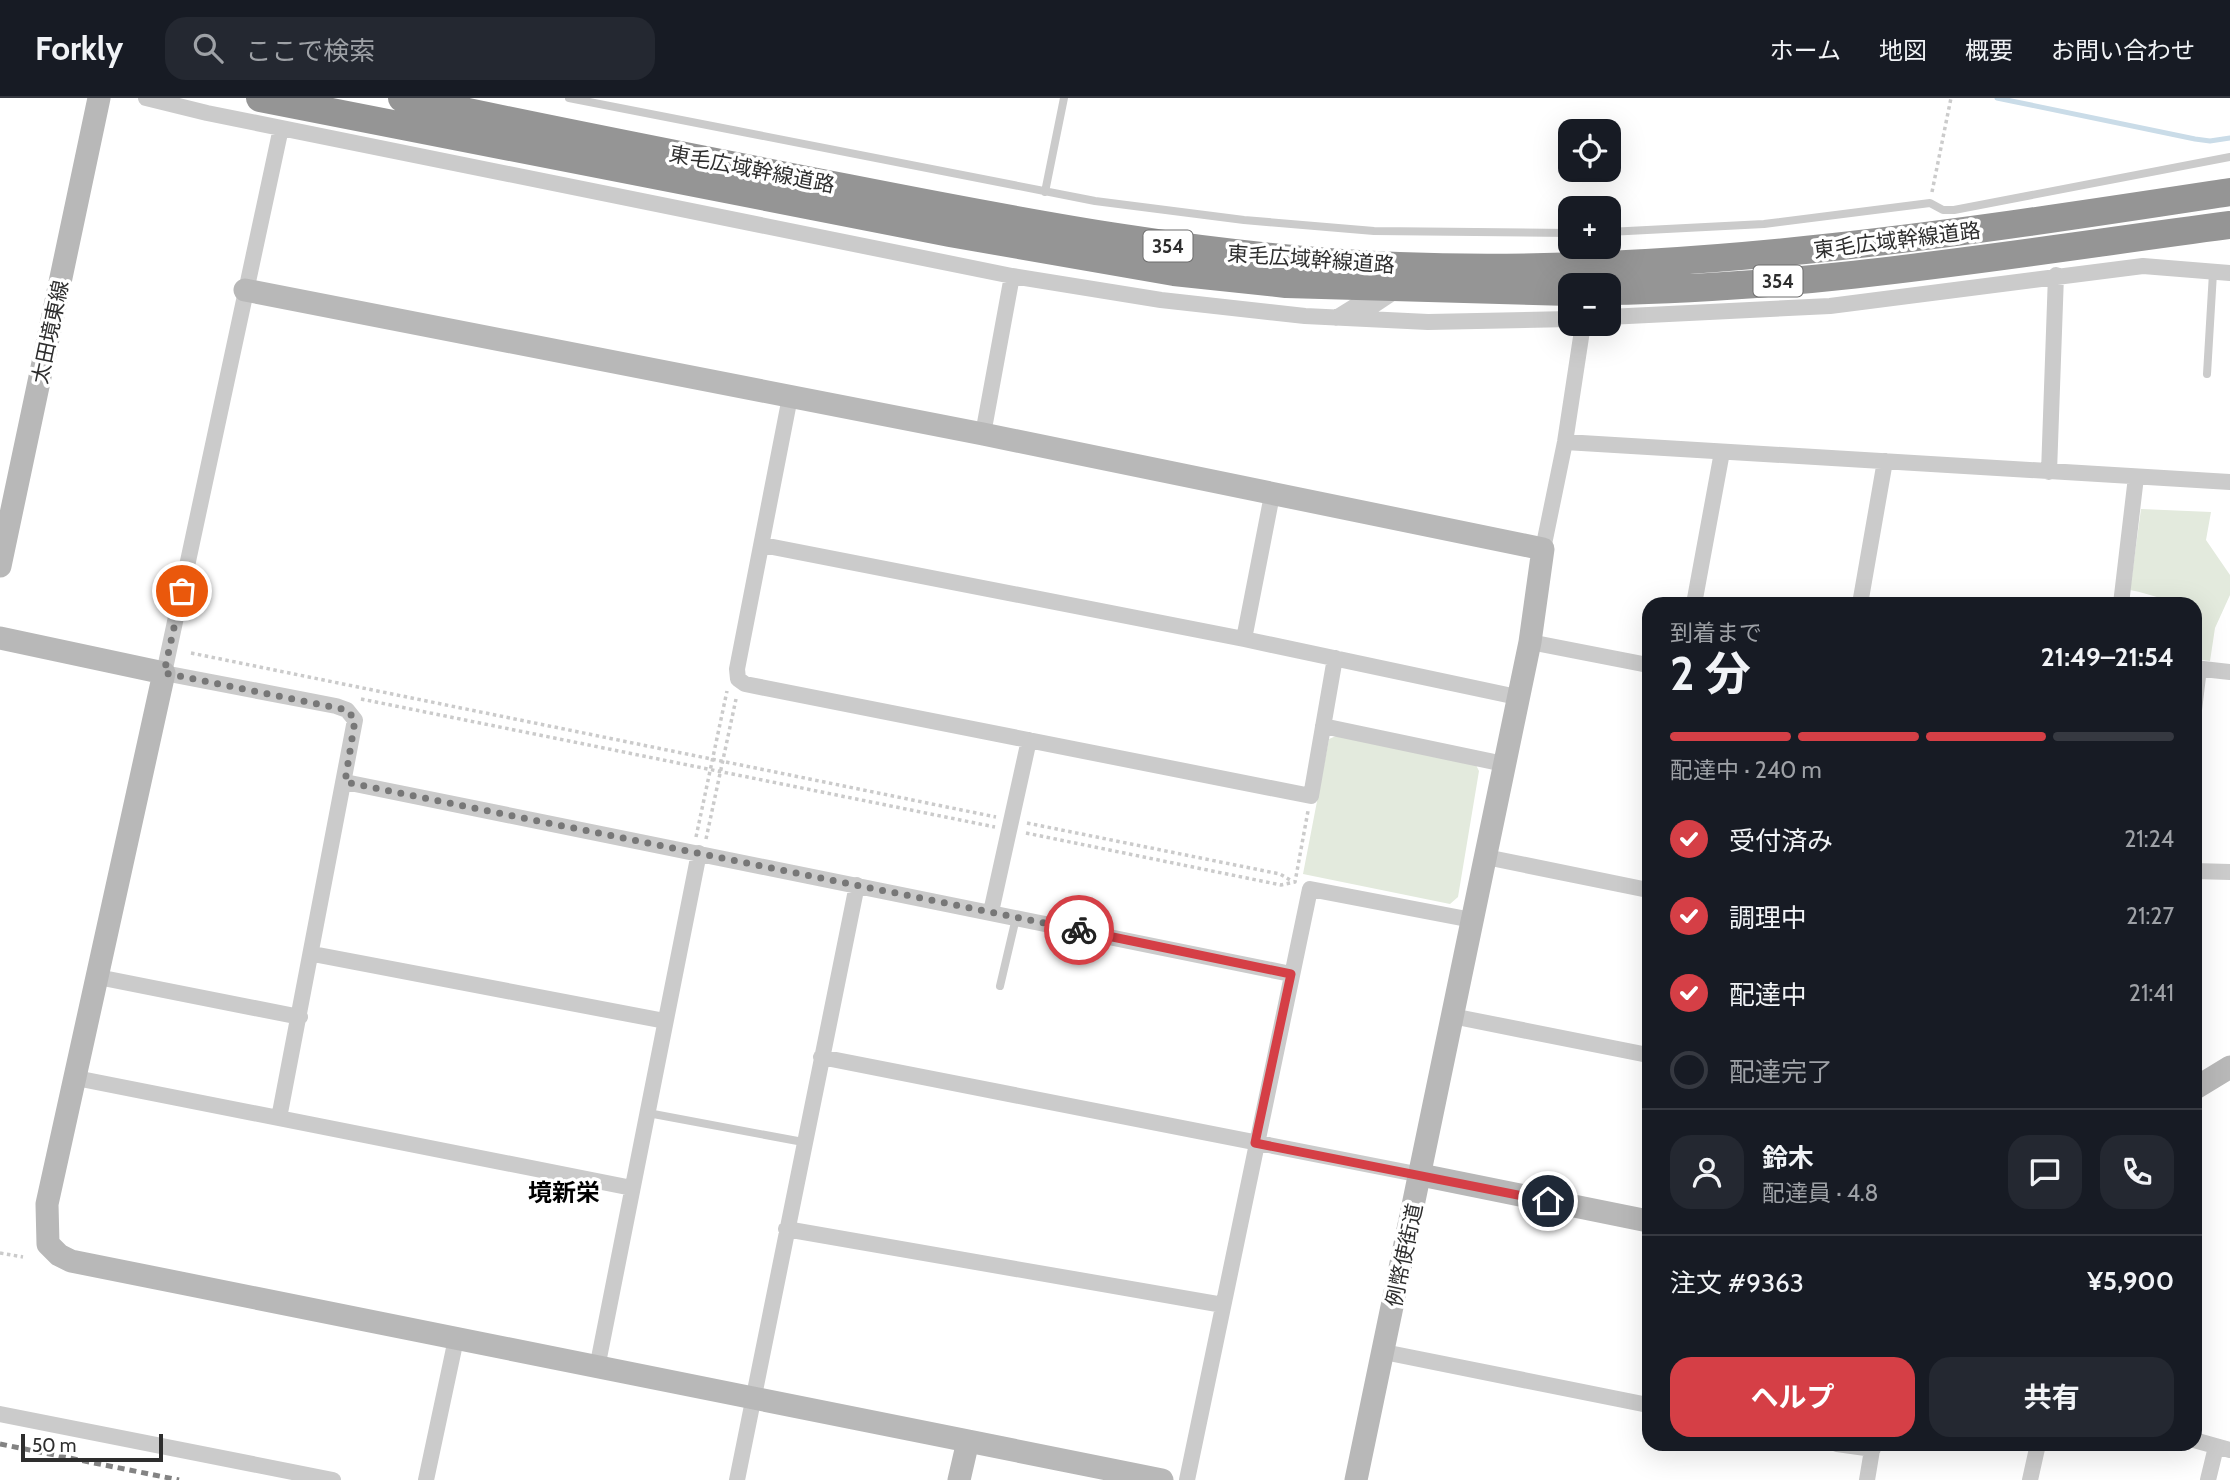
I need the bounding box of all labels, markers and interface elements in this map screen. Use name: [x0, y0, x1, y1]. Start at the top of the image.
search box: [165, 17, 655, 80]
text: Forkly: [35, 28, 123, 68]
icon: search: [189, 29, 227, 67]
text: ここで検索: [245, 35, 375, 67]
text: ホーム: [1770, 36, 1841, 65]
text: 地図: [1879, 36, 1927, 65]
text: 概要: [1965, 36, 2013, 65]
text: お問い合わせ: [2051, 36, 2195, 65]
map controls: [1558, 119, 1621, 336]
button: locate: [1558, 119, 1621, 182]
street label: 東毛広域幹線道路: [667, 141, 837, 197]
button: +: [1558, 196, 1621, 259]
street label: 東毛広域幹線道路: [1812, 217, 1982, 263]
road number: 354: [1144, 230, 1192, 262]
street label: 東毛広域幹線道路: [1226, 241, 1396, 277]
road number: 354: [1754, 266, 1802, 296]
button: −: [1558, 273, 1621, 336]
street label: 太田境東線: [27, 278, 73, 386]
pin: [152, 561, 212, 621]
icon: bag: [163, 572, 201, 610]
text: 到着まで: [1670, 619, 1762, 647]
text: 21:49–21:54: [2041, 641, 2174, 673]
text: 2 分: [1670, 646, 1751, 702]
text: 配達中 · 240 m: [1670, 756, 1822, 784]
icon: check: [1670, 820, 1708, 858]
text: 受付済み: [1729, 825, 1833, 857]
text: 21:24: [2124, 825, 2174, 853]
courier: [1044, 895, 1114, 965]
icon: check: [1670, 897, 1708, 935]
text: 調理中: [1729, 902, 1807, 934]
text: 21:27: [2126, 902, 2174, 930]
icon: bike: [1060, 911, 1098, 949]
icon: check: [1670, 974, 1708, 1012]
text: 配達中: [1729, 979, 1807, 1011]
text: 21:41: [2129, 979, 2174, 1007]
text: 配達完了: [1729, 1056, 1833, 1088]
button: person: [1670, 1135, 1744, 1209]
button: chat: [2008, 1135, 2082, 1209]
button: phone: [2100, 1135, 2174, 1209]
text: 鈴木: [1762, 1142, 1814, 1174]
pin: [1518, 1171, 1578, 1231]
district label: 境新栄: [528, 1178, 600, 1207]
text: 配達員 · 4.8: [1762, 1179, 1879, 1207]
icon: home: [1529, 1182, 1567, 1220]
street label: 例幣使街道: [1381, 1201, 1427, 1309]
text: ¥5,900: [2087, 1265, 2174, 1297]
text: 注文 #9363: [1670, 1267, 1804, 1299]
button: ヘルプ: [1670, 1357, 1915, 1437]
button: 共有: [1929, 1357, 2174, 1437]
scale bar: [21, 1431, 163, 1463]
text: 50 m: [32, 1434, 76, 1457]

